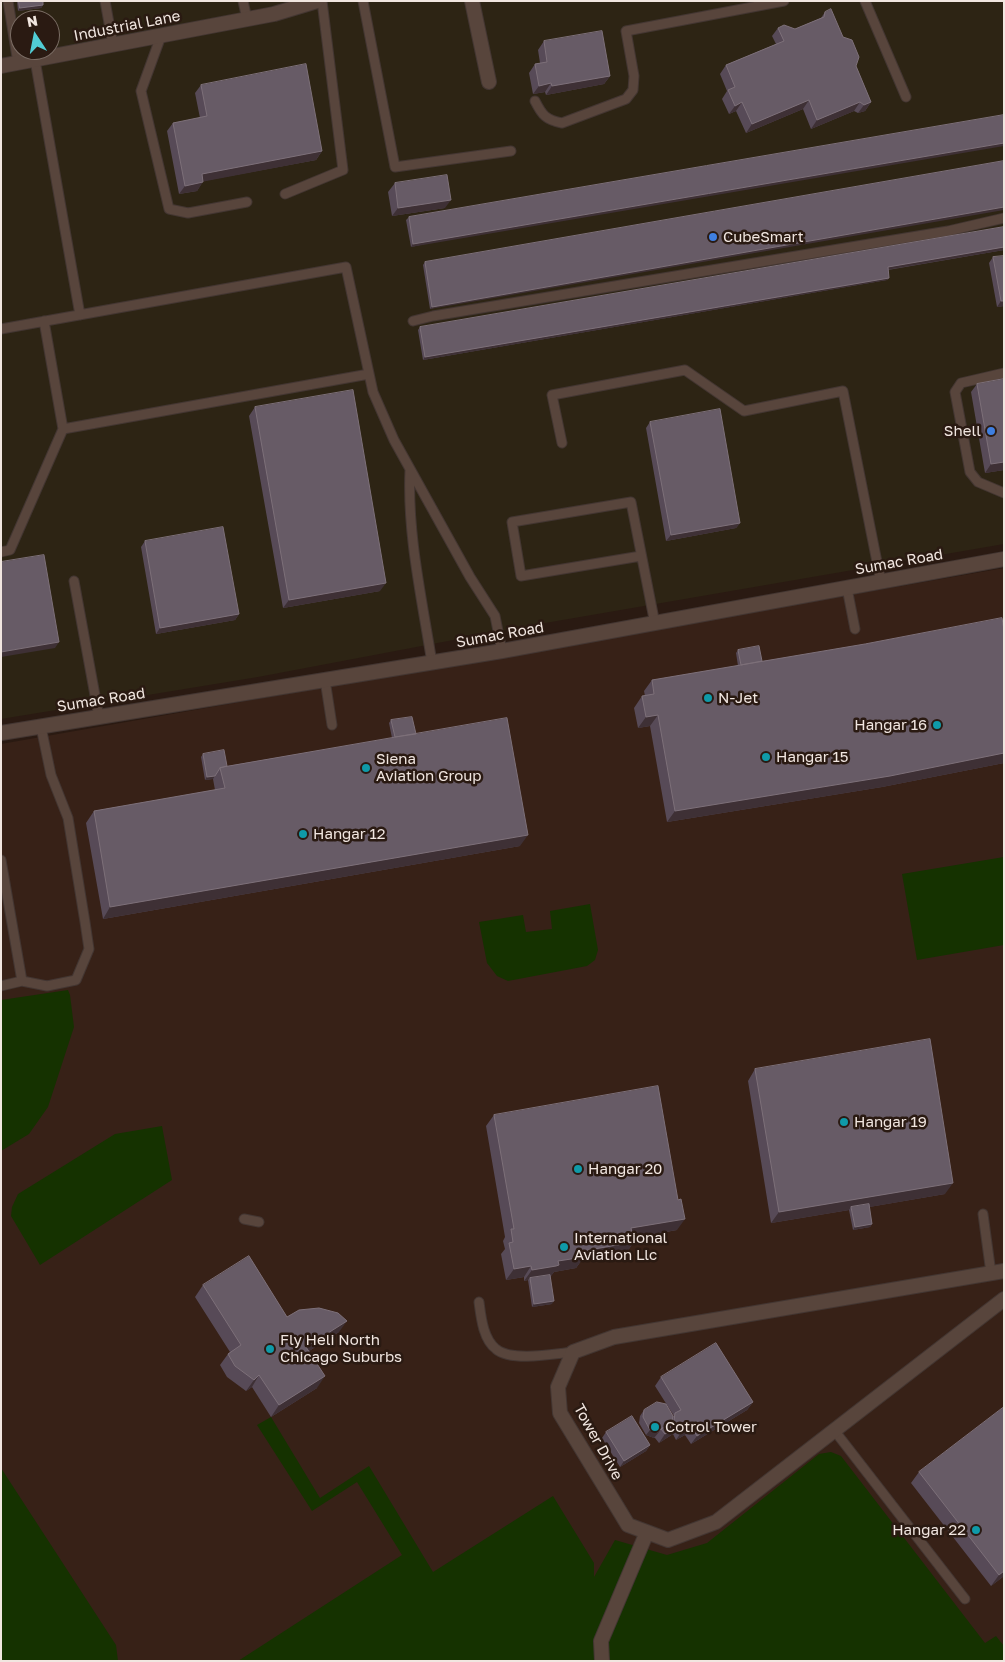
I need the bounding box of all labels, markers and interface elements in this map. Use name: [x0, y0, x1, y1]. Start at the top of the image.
street label: Industrial Lane: [72, 7, 182, 45]
north arrow: [10, 10, 60, 60]
text: N: [25, 11, 39, 30]
place label: CubeSmart: [723, 228, 804, 246]
marker: CubeSmart: [707, 231, 719, 243]
place label: Shell: [944, 422, 981, 440]
marker: Shell: [985, 425, 997, 437]
street label: Sumac Road: [854, 545, 944, 579]
street label: Sumac Road: [455, 618, 545, 652]
street label: Sumac Road: [56, 684, 146, 716]
place label: N-Jet: [718, 689, 758, 707]
marker: N-Jet: [702, 692, 714, 704]
place label: Hangar 16: [854, 716, 927, 734]
marker: Hangar 16: [931, 719, 943, 731]
place label: Hangar 15: [776, 748, 848, 766]
place label: Siena Aviation Group: [376, 750, 481, 785]
marker: Hangar 15: [760, 751, 772, 763]
marker: Siena Aviation Group: [360, 762, 372, 774]
place label: Hangar 12: [313, 825, 385, 843]
marker: Hangar 12: [297, 828, 309, 840]
place label: Hangar 19: [854, 1113, 927, 1131]
marker: Hangar 19: [838, 1116, 850, 1128]
place label: Hangar 20: [588, 1160, 662, 1178]
marker: Hangar 20: [572, 1163, 584, 1175]
place label: International Aviation Llc: [574, 1229, 667, 1264]
marker: International Aviation Llc: [558, 1241, 570, 1253]
place label: Fly Heli North Chicago Suburbs: [280, 1331, 402, 1366]
marker: Fly Heli North Chicago Suburbs: [264, 1343, 276, 1355]
street label: Tower Drive: [570, 1401, 626, 1483]
place label: Cotrol Tower: [665, 1418, 757, 1436]
marker: Cotrol Tower: [649, 1421, 661, 1433]
place label: Hangar 22: [892, 1521, 966, 1539]
marker: Hangar 22: [970, 1524, 982, 1536]

